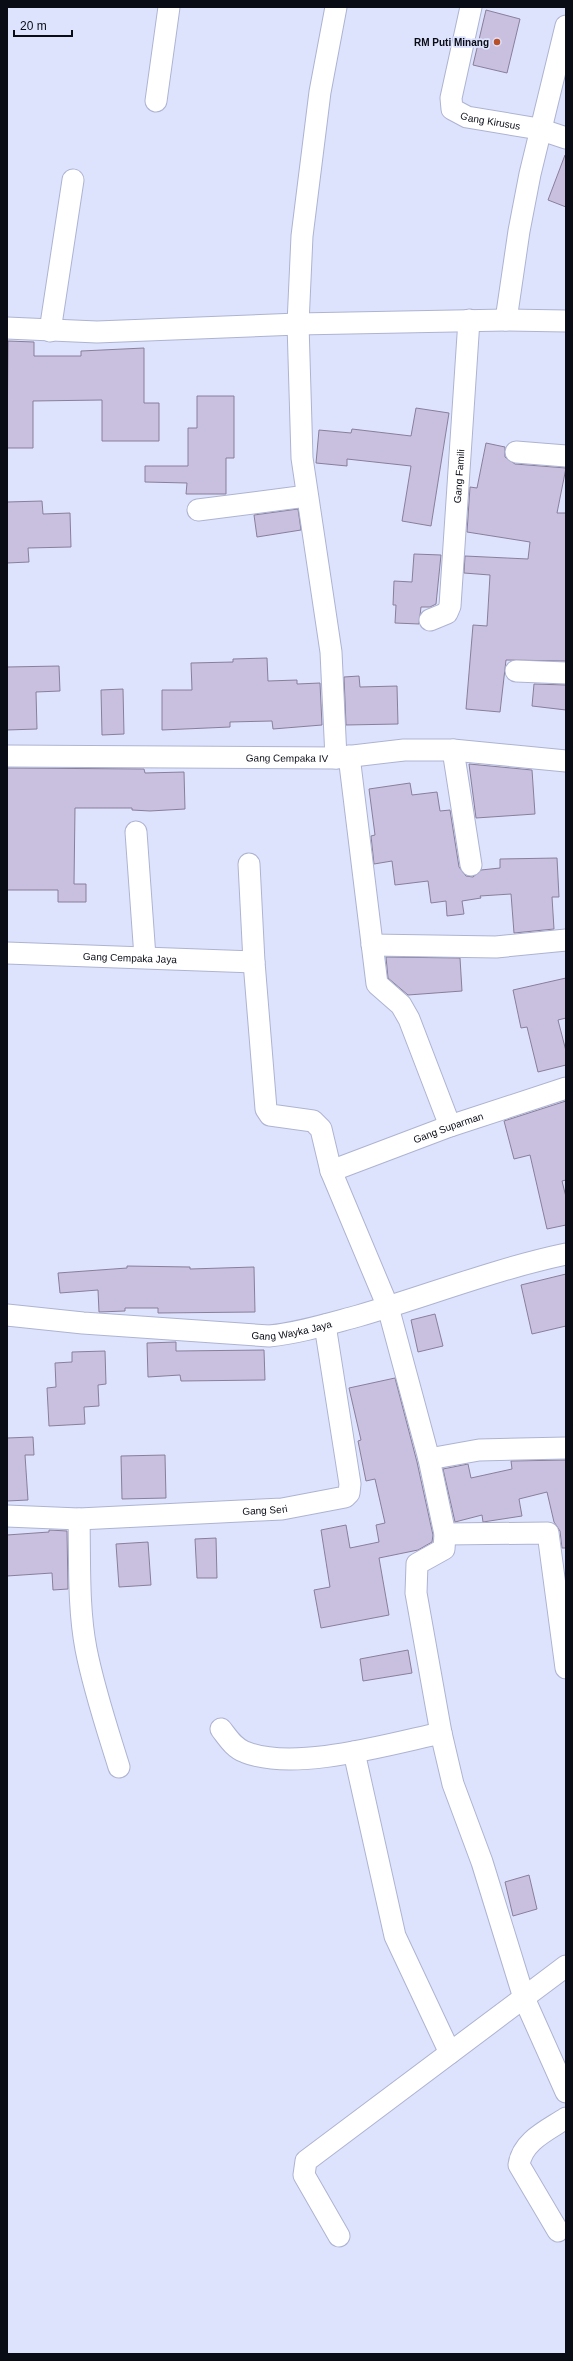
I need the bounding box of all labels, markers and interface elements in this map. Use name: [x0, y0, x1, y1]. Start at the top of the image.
scale bar: [14, 12, 72, 38]
text: 20 m: [20, 19, 47, 33]
place label: RM Puti Minang: [414, 37, 489, 48]
marker: RM Puti Minang: [492, 37, 502, 47]
street label: Gang Kirusus: [458, 110, 521, 132]
street label: Gang Famili: [452, 449, 466, 504]
street label: Gang Cempaka IV: [246, 752, 329, 764]
street label: Gang Cempaka Jaya: [83, 951, 177, 965]
street label: Gang Suparman: [412, 1111, 485, 1145]
street label: Gang Wayka Jaya: [251, 1318, 333, 1342]
street label: Gang Seri: [242, 1503, 288, 1517]

